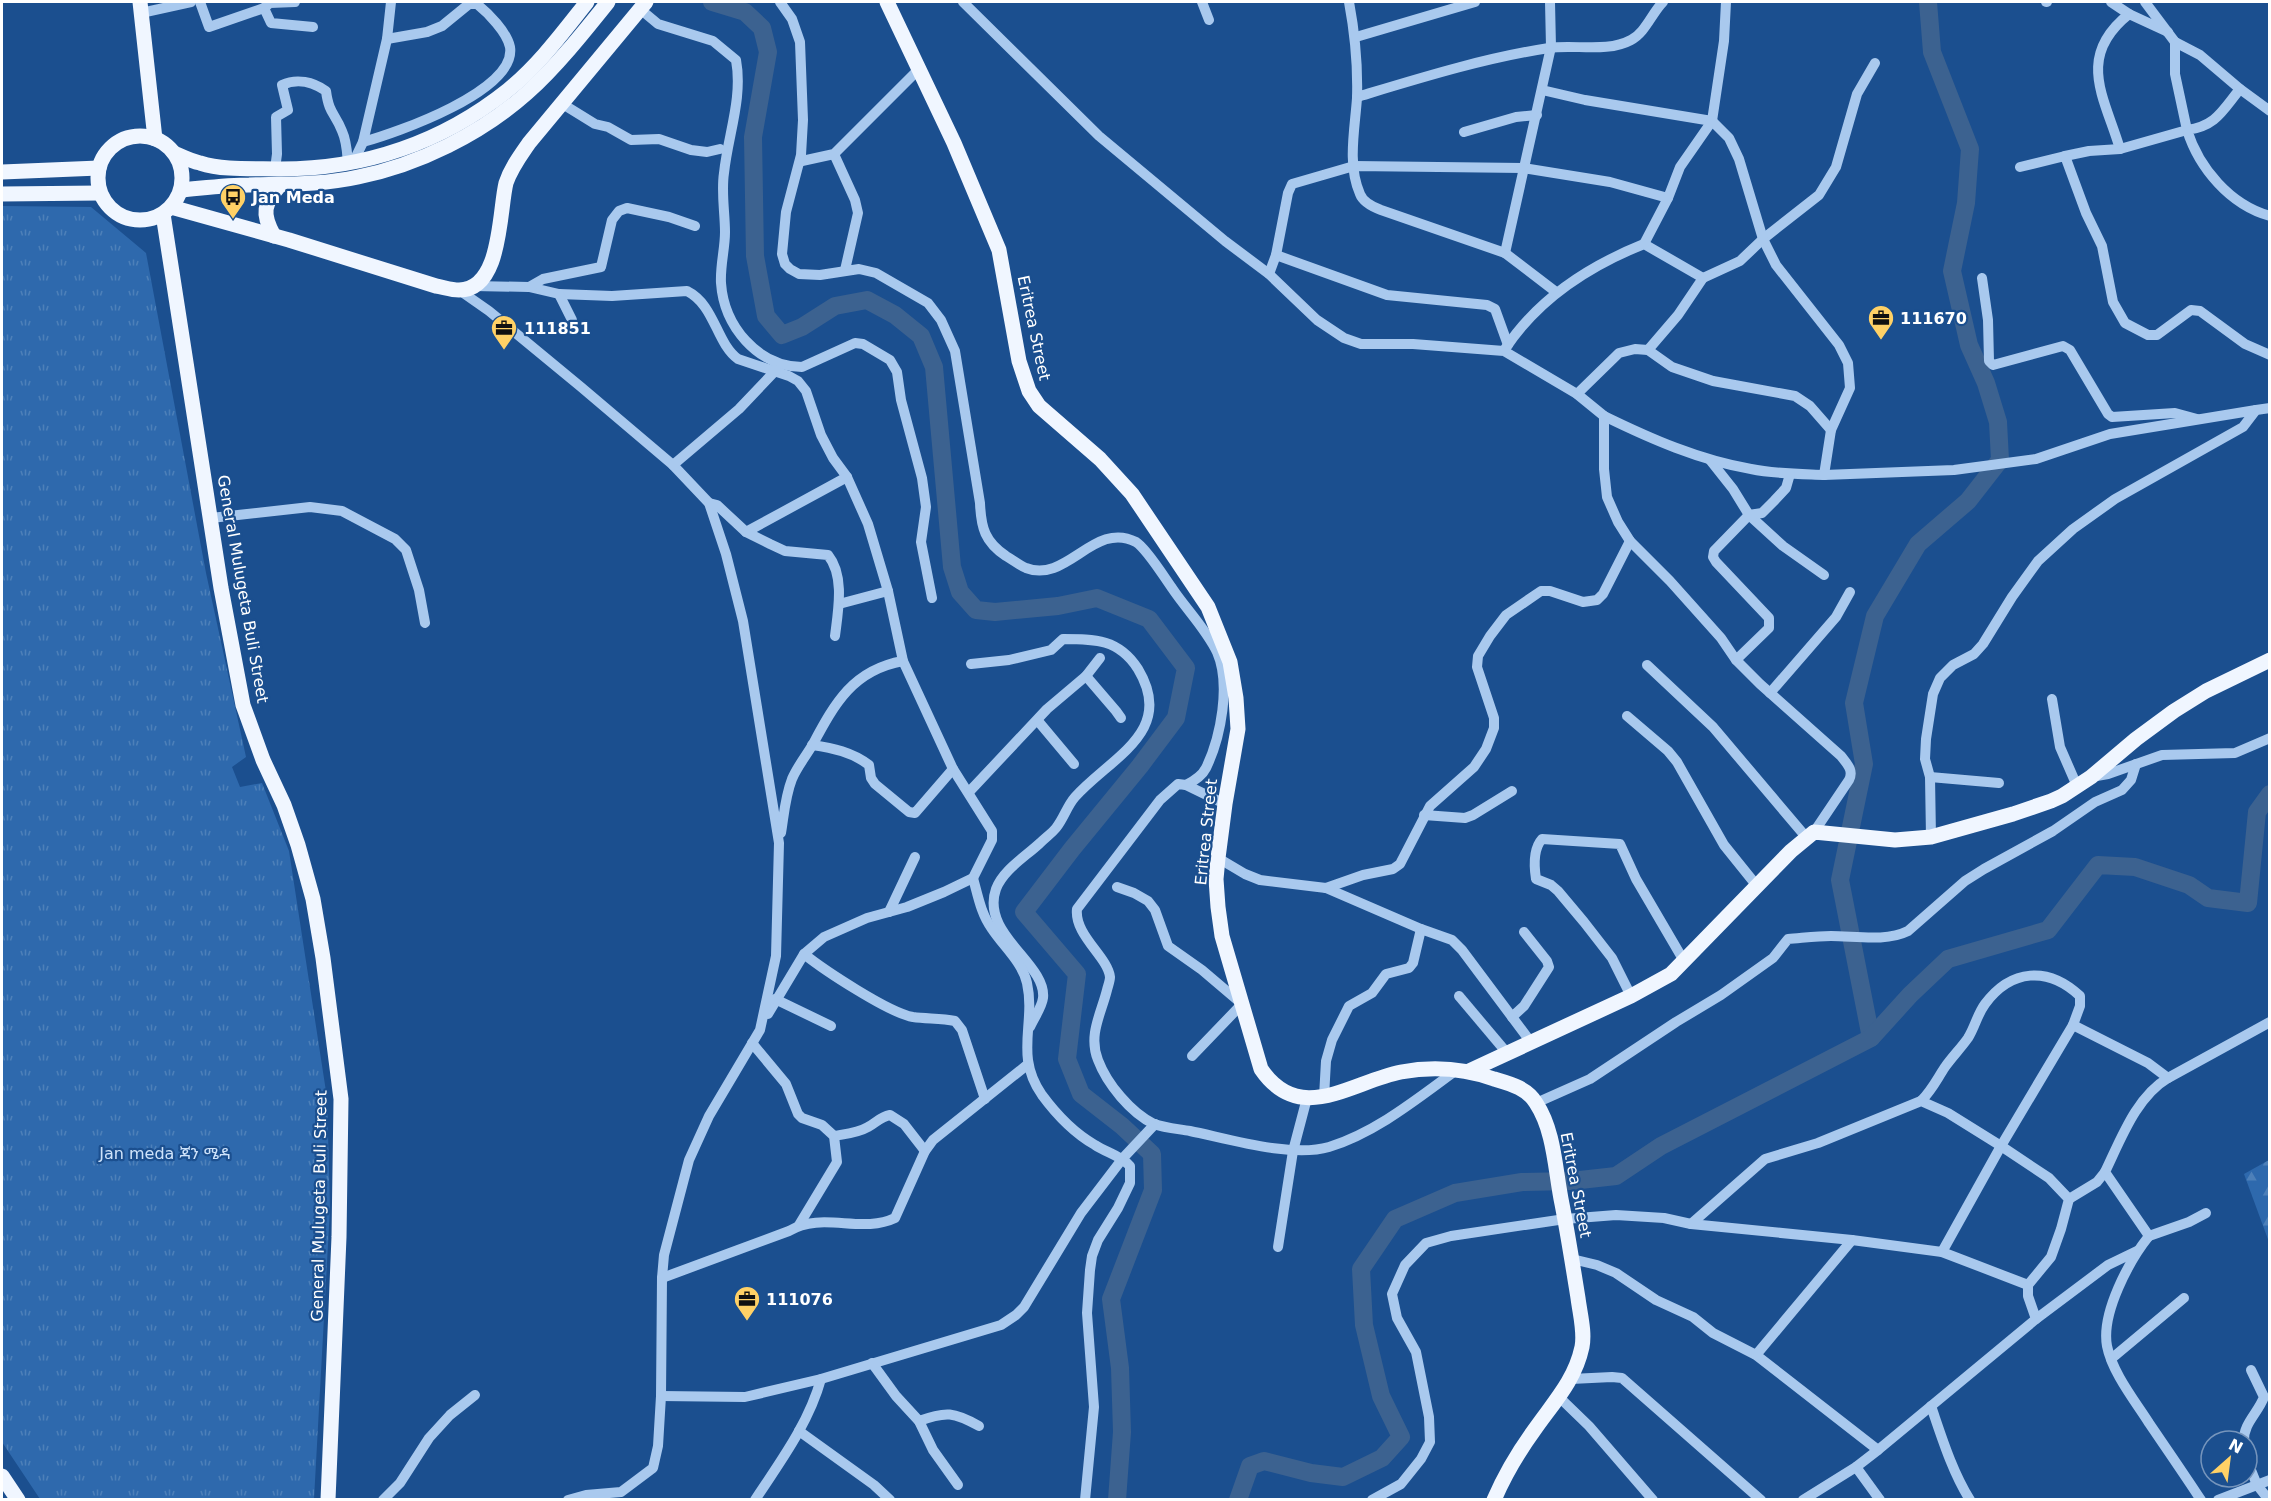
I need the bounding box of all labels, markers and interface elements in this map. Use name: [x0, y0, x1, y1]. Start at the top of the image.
bus stop icon: Jan Meda: [218, 182, 248, 220]
place label: Jan Meda: [251, 188, 335, 207]
street label: Eritrea Street: [1014, 274, 1054, 382]
office icon: 111670: [1866, 303, 1896, 341]
place label: 111670: [1900, 309, 1967, 328]
office icon: 111851: [489, 313, 519, 351]
place label: 111851: [524, 319, 591, 338]
street label: General Mulugeta Buli Street: [214, 473, 272, 705]
street label: Eritrea Street: [1191, 778, 1221, 886]
street label: General Mulugeta Buli Street: [307, 1090, 331, 1322]
street label: Eritrea Street: [1556, 1131, 1596, 1239]
park label: Jan meda ጃን ሜዳ: [98, 1144, 231, 1163]
office icon: 111076: [732, 1284, 762, 1322]
place label: 111076: [766, 1290, 833, 1309]
north arrow: [2199, 1429, 2259, 1489]
text: N: [2225, 1435, 2246, 1458]

